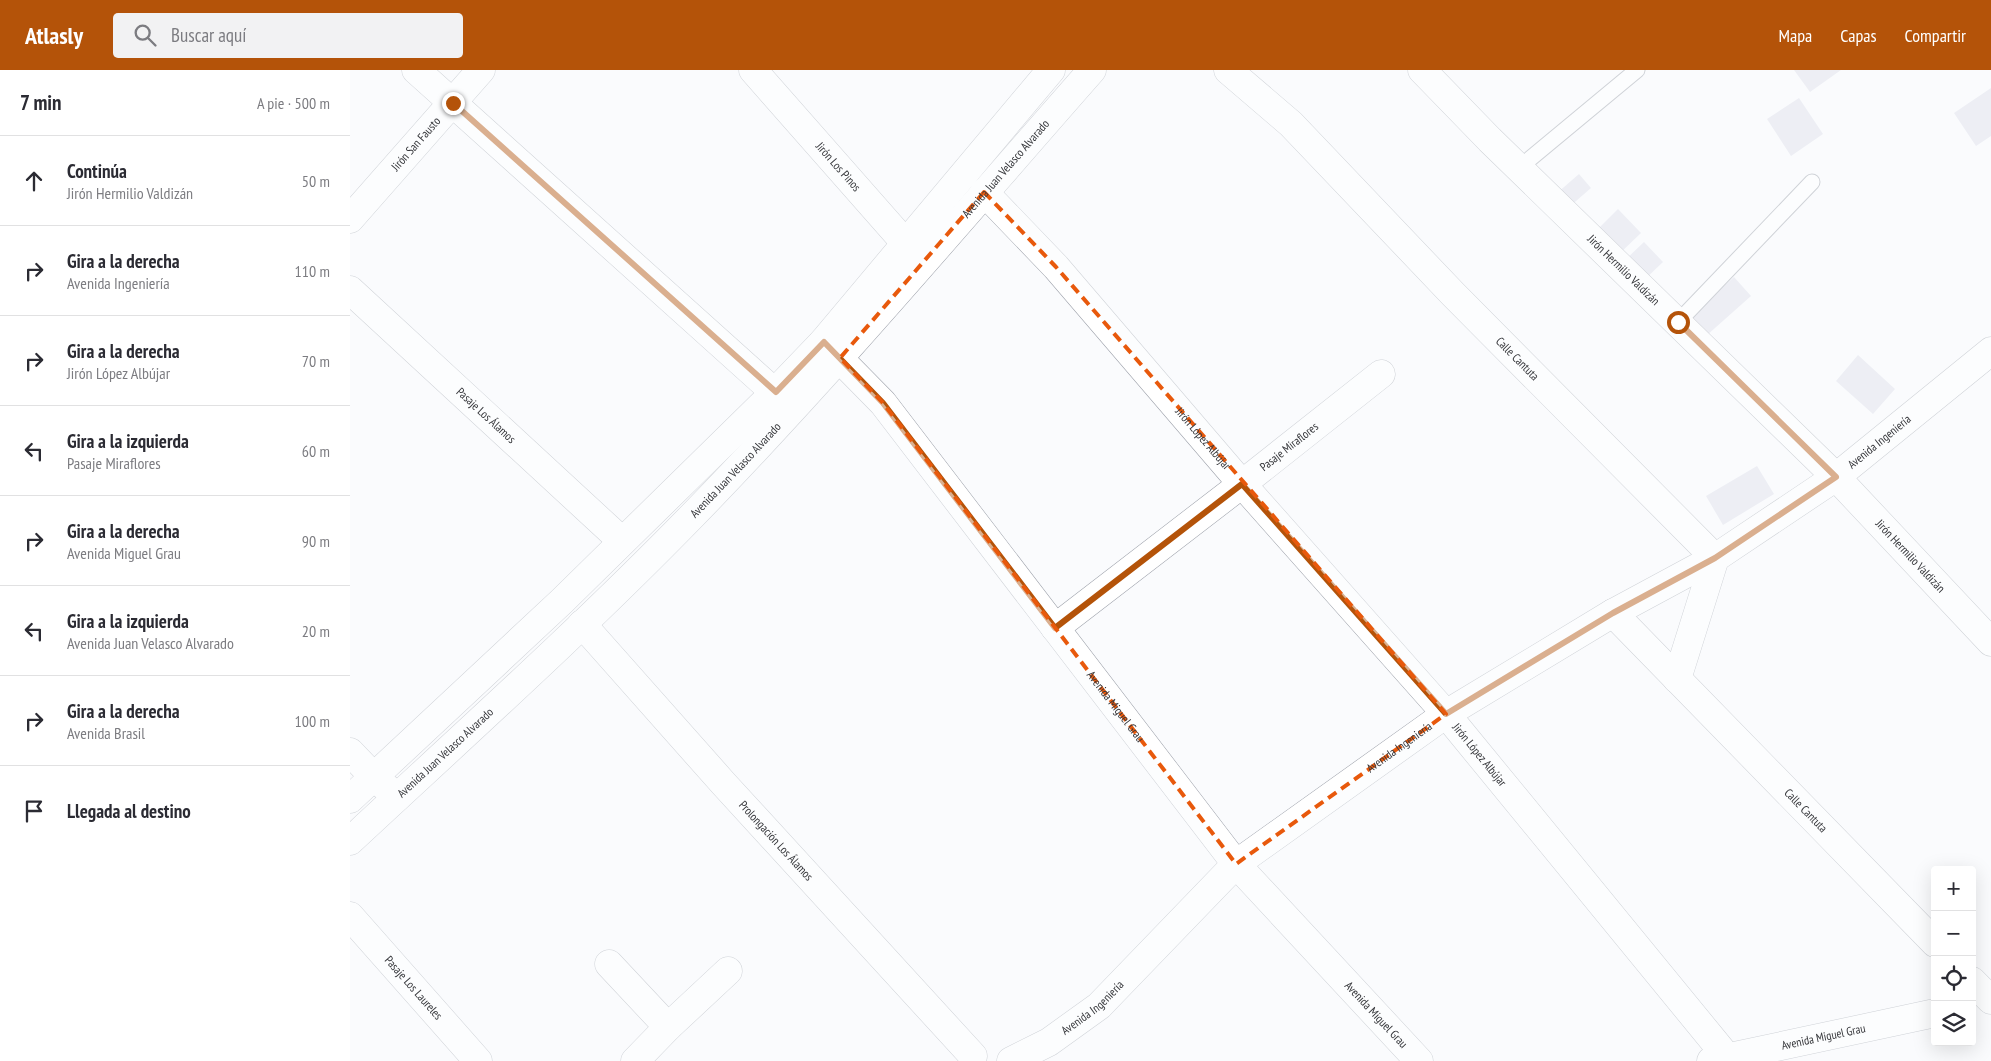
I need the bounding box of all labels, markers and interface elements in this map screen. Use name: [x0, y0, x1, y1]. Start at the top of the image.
search box: [113, 13, 463, 58]
text: Atlasly: [25, 20, 83, 51]
icon: search: [131, 21, 159, 49]
text: Buscar aquí: [171, 23, 246, 47]
text: Mapa: [1779, 24, 1812, 47]
text: Capas: [1840, 24, 1877, 47]
text: Compartir: [1905, 24, 1966, 47]
text: 7 min: [20, 89, 62, 116]
route end: [442, 92, 465, 115]
text: A pie · 500 m: [257, 93, 330, 113]
street label: Jirón San Fausto: [387, 113, 443, 174]
street label: Avenida Juan Velasco Alvarado: [958, 116, 1052, 221]
street label: Jirón Los Pinos: [812, 138, 864, 194]
text: Continúa: [67, 159, 127, 183]
icon: ahead: [20, 167, 48, 195]
text: 50 m: [302, 171, 330, 191]
text: Jirón Hermilio Valdizán: [67, 183, 193, 203]
street label: Jirón Hermilio Valdizán: [1584, 231, 1663, 308]
text: Gira a la derecha: [67, 249, 180, 273]
icon: right: [20, 257, 48, 285]
text: 110 m: [295, 261, 330, 281]
text: Avenida Ingeniería: [67, 273, 170, 293]
route start: [1667, 311, 1690, 334]
street label: Calle Cantuta: [1493, 333, 1543, 383]
text: Gira a la derecha: [67, 339, 180, 363]
icon: right: [20, 347, 48, 375]
text: 70 m: [302, 351, 330, 371]
text: Jirón López Albújar: [67, 363, 170, 383]
street label: Pasaje Los Álamos: [454, 384, 519, 446]
street label: Jirón López Albújar: [1172, 403, 1235, 473]
street label: Avenida Ingeniería: [1844, 411, 1914, 472]
street label: Avenida Juan Velasco Alvarado: [687, 419, 784, 521]
street label: Pasaje Miraflores: [1256, 419, 1321, 474]
text: Gira a la izquierda: [67, 429, 189, 453]
icon: left: [20, 437, 48, 465]
text: 60 m: [302, 441, 330, 461]
text: Pasaje Miraflores: [67, 453, 161, 473]
street label: Jirón Hermilio Valdizán: [1872, 515, 1948, 595]
text: Gira a la derecha: [67, 519, 180, 543]
icon: right: [20, 527, 48, 555]
text: 90 m: [302, 531, 330, 551]
text: Avenida Miguel Grau: [67, 543, 181, 563]
text: Gira a la izquierda: [67, 609, 189, 633]
icon: left: [20, 617, 48, 645]
text: 20 m: [302, 621, 330, 641]
text: Avenida Juan Velasco Alvarado: [67, 633, 234, 653]
street label: Avenida Miguel Grau: [1084, 668, 1148, 745]
text: Gira a la derecha: [67, 699, 180, 723]
street label: Avenida Juan Velasco Alvarado: [394, 704, 496, 801]
icon: right: [20, 707, 48, 735]
text: 100 m: [295, 711, 330, 731]
street label: Avenida Ingeniería: [1363, 718, 1435, 776]
street label: Jirón López Albújar: [1449, 719, 1511, 790]
text: Avenida Brasil: [67, 723, 145, 743]
street label: Calle Cantuta: [1781, 785, 1831, 835]
icon: arrive: [20, 797, 48, 825]
street label: Prolongación Los Álamos: [736, 797, 817, 884]
text: Llegada al destino: [67, 799, 191, 823]
map controls: [1931, 866, 1976, 1046]
button: +: [1931, 866, 1976, 911]
button: −: [1931, 911, 1976, 956]
street label: Pasaje Los Laureles: [382, 953, 446, 1023]
button: locate: [1931, 956, 1976, 1001]
street label: Avenida Ingeniería: [1058, 977, 1127, 1038]
street label: Avenida Miguel Grau: [1342, 978, 1411, 1051]
button: layers: [1931, 1001, 1976, 1046]
street label: Avenida Miguel Grau: [1780, 1020, 1867, 1053]

